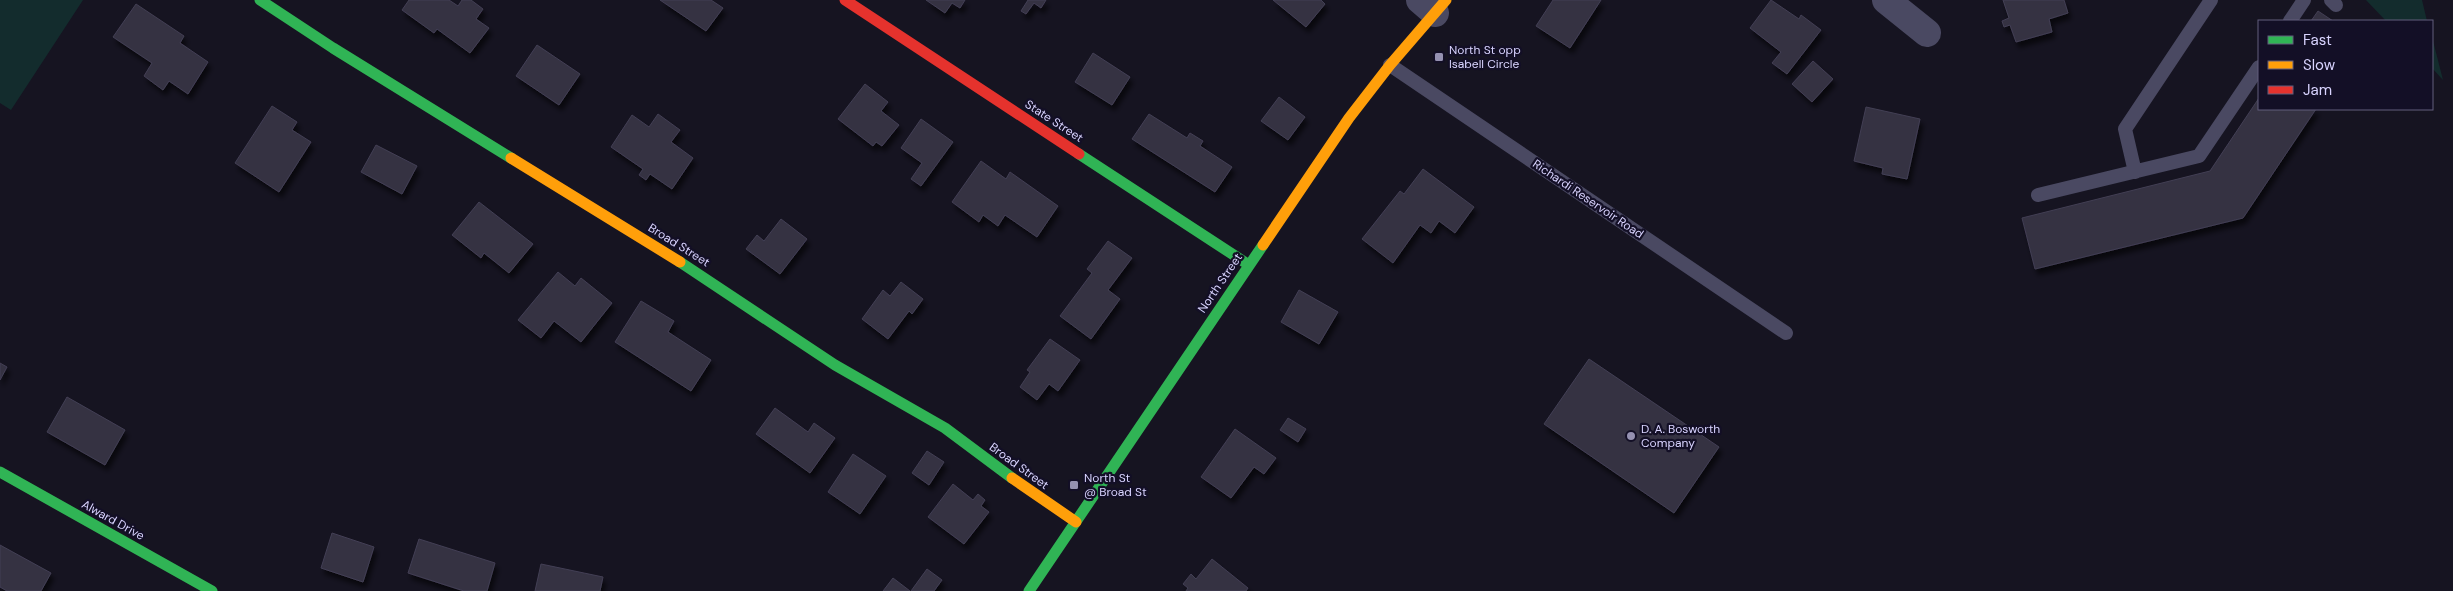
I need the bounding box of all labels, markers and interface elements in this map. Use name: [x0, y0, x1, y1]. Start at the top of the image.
legend: [2258, 20, 2433, 110]
text: Fast: [2303, 30, 2332, 50]
place label: North St opp Isabell Circle: [1449, 42, 1521, 72]
marker: North St opp Isabell Circle: [1433, 51, 1445, 63]
text: Slow: [2303, 55, 2336, 75]
text: Jam: [2303, 80, 2332, 100]
street label: State Street: [1022, 96, 1087, 146]
street label: Richardi Reservoir Road: [1529, 156, 1647, 242]
street label: Broad Street: [645, 220, 713, 270]
street label: North Street: [1194, 250, 1246, 316]
place label: D. A. Bosworth Company: [1641, 421, 1720, 451]
marker: D. A. Bosworth Company: [1625, 430, 1637, 442]
street label: Broad Street: [986, 439, 1052, 493]
place label: North St @ Broad St: [1084, 470, 1147, 500]
marker: North St @ Broad St: [1068, 479, 1080, 491]
street label: Alward Drive: [79, 496, 147, 544]

